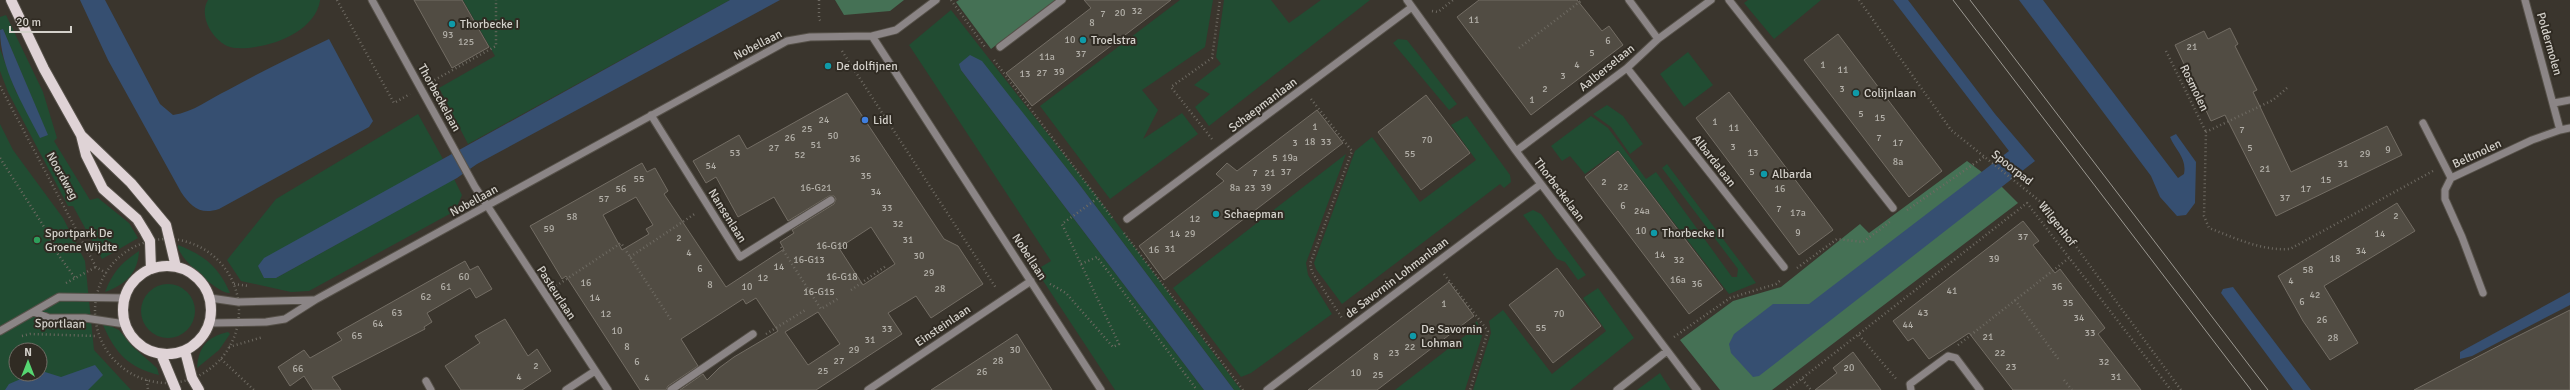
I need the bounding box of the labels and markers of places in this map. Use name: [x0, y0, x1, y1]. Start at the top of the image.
place label: Thorbecke I: [460, 17, 519, 32]
marker: Thorbecke I: [447, 19, 457, 29]
place label: Troelstra: [1091, 33, 1136, 48]
marker: Troelstra: [1078, 35, 1088, 45]
place label: De dolfijnen: [836, 59, 898, 74]
marker: De dolfijnen: [823, 61, 833, 71]
place label: Colijnlaan: [1864, 86, 1916, 101]
marker: Colijnlaan: [1851, 88, 1861, 98]
place label: Lidl: [873, 113, 893, 128]
marker: Lidl: [860, 115, 870, 125]
place label: Albarda: [1772, 167, 1812, 182]
marker: Albarda: [1759, 169, 1769, 179]
place label: Schaepman: [1224, 207, 1283, 222]
marker: Schaepman: [1211, 209, 1221, 219]
place label: Sportpark De Groene Wijdte: [45, 226, 118, 255]
place label: Thorbecke II: [1662, 226, 1725, 241]
marker: Thorbecke II: [1649, 228, 1659, 238]
marker: Sportpark De Groene Wijdte: [32, 235, 42, 245]
place label: De Savornin Lohman: [1421, 322, 1482, 351]
marker: De Savornin Lohman: [1408, 331, 1418, 341]

